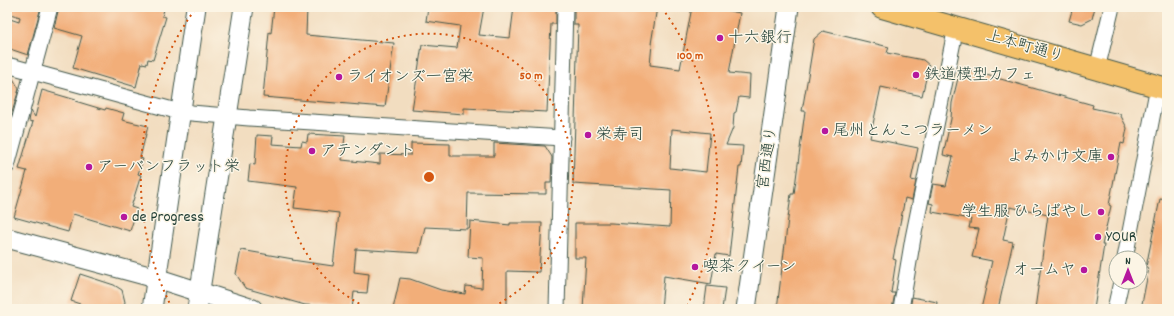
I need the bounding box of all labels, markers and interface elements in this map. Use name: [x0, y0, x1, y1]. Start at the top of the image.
street label: 上本町通り: [983, 25, 1067, 69]
place label: 十六銀行: [728, 27, 792, 50]
marker: 十六銀行: [715, 33, 725, 43]
text: 100 m: [677, 48, 703, 65]
place label: 鉄道模型カフェ: [924, 64, 1036, 87]
place label: ライオンズ一宮栄: [347, 66, 474, 89]
text: 50 m: [519, 68, 543, 85]
marker: 鉄道模型カフェ: [911, 70, 921, 80]
marker: ライオンズ一宮栄: [334, 72, 344, 82]
place label: 尾州とんこつラーメン: [833, 120, 993, 143]
place label: 栄寿司: [596, 124, 644, 147]
street label: 宮西通り: [752, 125, 784, 191]
marker: 尾州とんこつラーメン: [820, 126, 830, 136]
marker: 栄寿司: [583, 130, 593, 140]
place label: アテンダント: [320, 140, 415, 163]
marker: アテンダント: [307, 146, 317, 156]
place label: よみかけ文庫: [1007, 146, 1103, 169]
marker: よみかけ文庫: [1106, 152, 1116, 162]
place label: アーバンフラット栄: [97, 156, 240, 179]
marker: アーバンフラット栄: [84, 162, 94, 172]
centre of rings: [422, 170, 436, 184]
place label: 学生服 ひらばやし: [961, 201, 1093, 224]
place label: de Progress: [132, 206, 204, 229]
marker: 学生服 ひらばやし: [1096, 207, 1106, 217]
marker: de Progress: [119, 212, 129, 222]
place label: YOUR: [1106, 226, 1137, 249]
marker: YOUR: [1093, 232, 1103, 242]
north arrow: [1108, 250, 1148, 290]
text: N: [1125, 254, 1131, 270]
place label: 喫茶クイーン: [703, 256, 796, 279]
place label: オームヤ: [1013, 259, 1076, 282]
marker: 喫茶クイーン: [690, 262, 700, 272]
marker: オームヤ: [1079, 265, 1089, 275]

